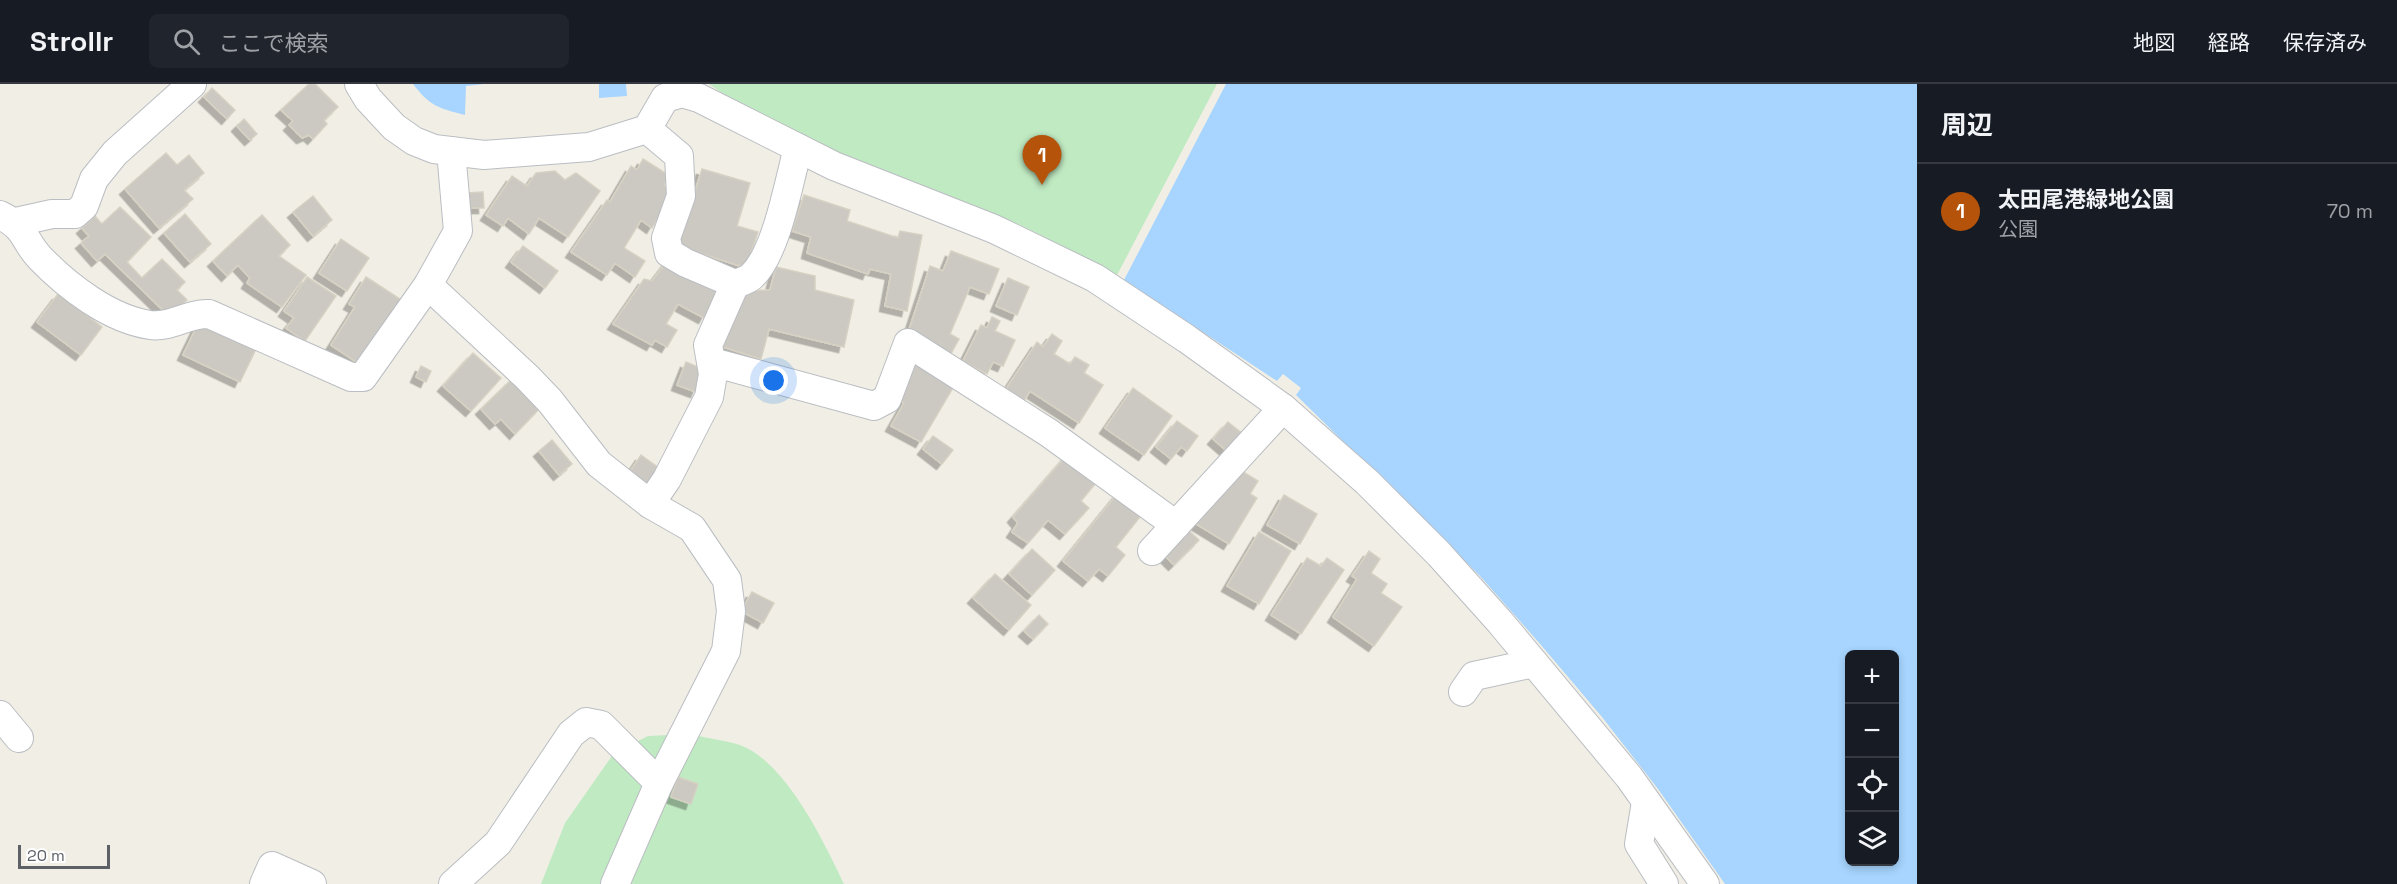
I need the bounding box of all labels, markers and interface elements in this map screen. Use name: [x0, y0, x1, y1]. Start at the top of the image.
search box: [149, 14, 569, 68]
text: Strollr: [30, 23, 113, 59]
icon: search: [170, 25, 203, 58]
text: ここで検索: [218, 29, 328, 57]
text: 地図: [2133, 29, 2175, 56]
text: 経路: [2208, 29, 2250, 56]
text: 保存済み: [2283, 29, 2367, 56]
text: 周辺: [1941, 108, 1993, 142]
pin: 1: [1022, 135, 1062, 185]
text: 太田尾港緑地公園: [1998, 185, 2174, 213]
text: 1: [1956, 198, 1965, 224]
text: 70 m: [2327, 198, 2373, 224]
text: 公園: [1998, 216, 2038, 242]
your location: [759, 366, 788, 395]
map controls: [1845, 650, 1899, 866]
button: +: [1845, 650, 1899, 704]
button: −: [1845, 704, 1899, 758]
button: locate: [1845, 758, 1899, 812]
button: layers: [1845, 812, 1899, 866]
scale bar: [18, 842, 110, 870]
text: 20 m: [27, 845, 65, 866]

